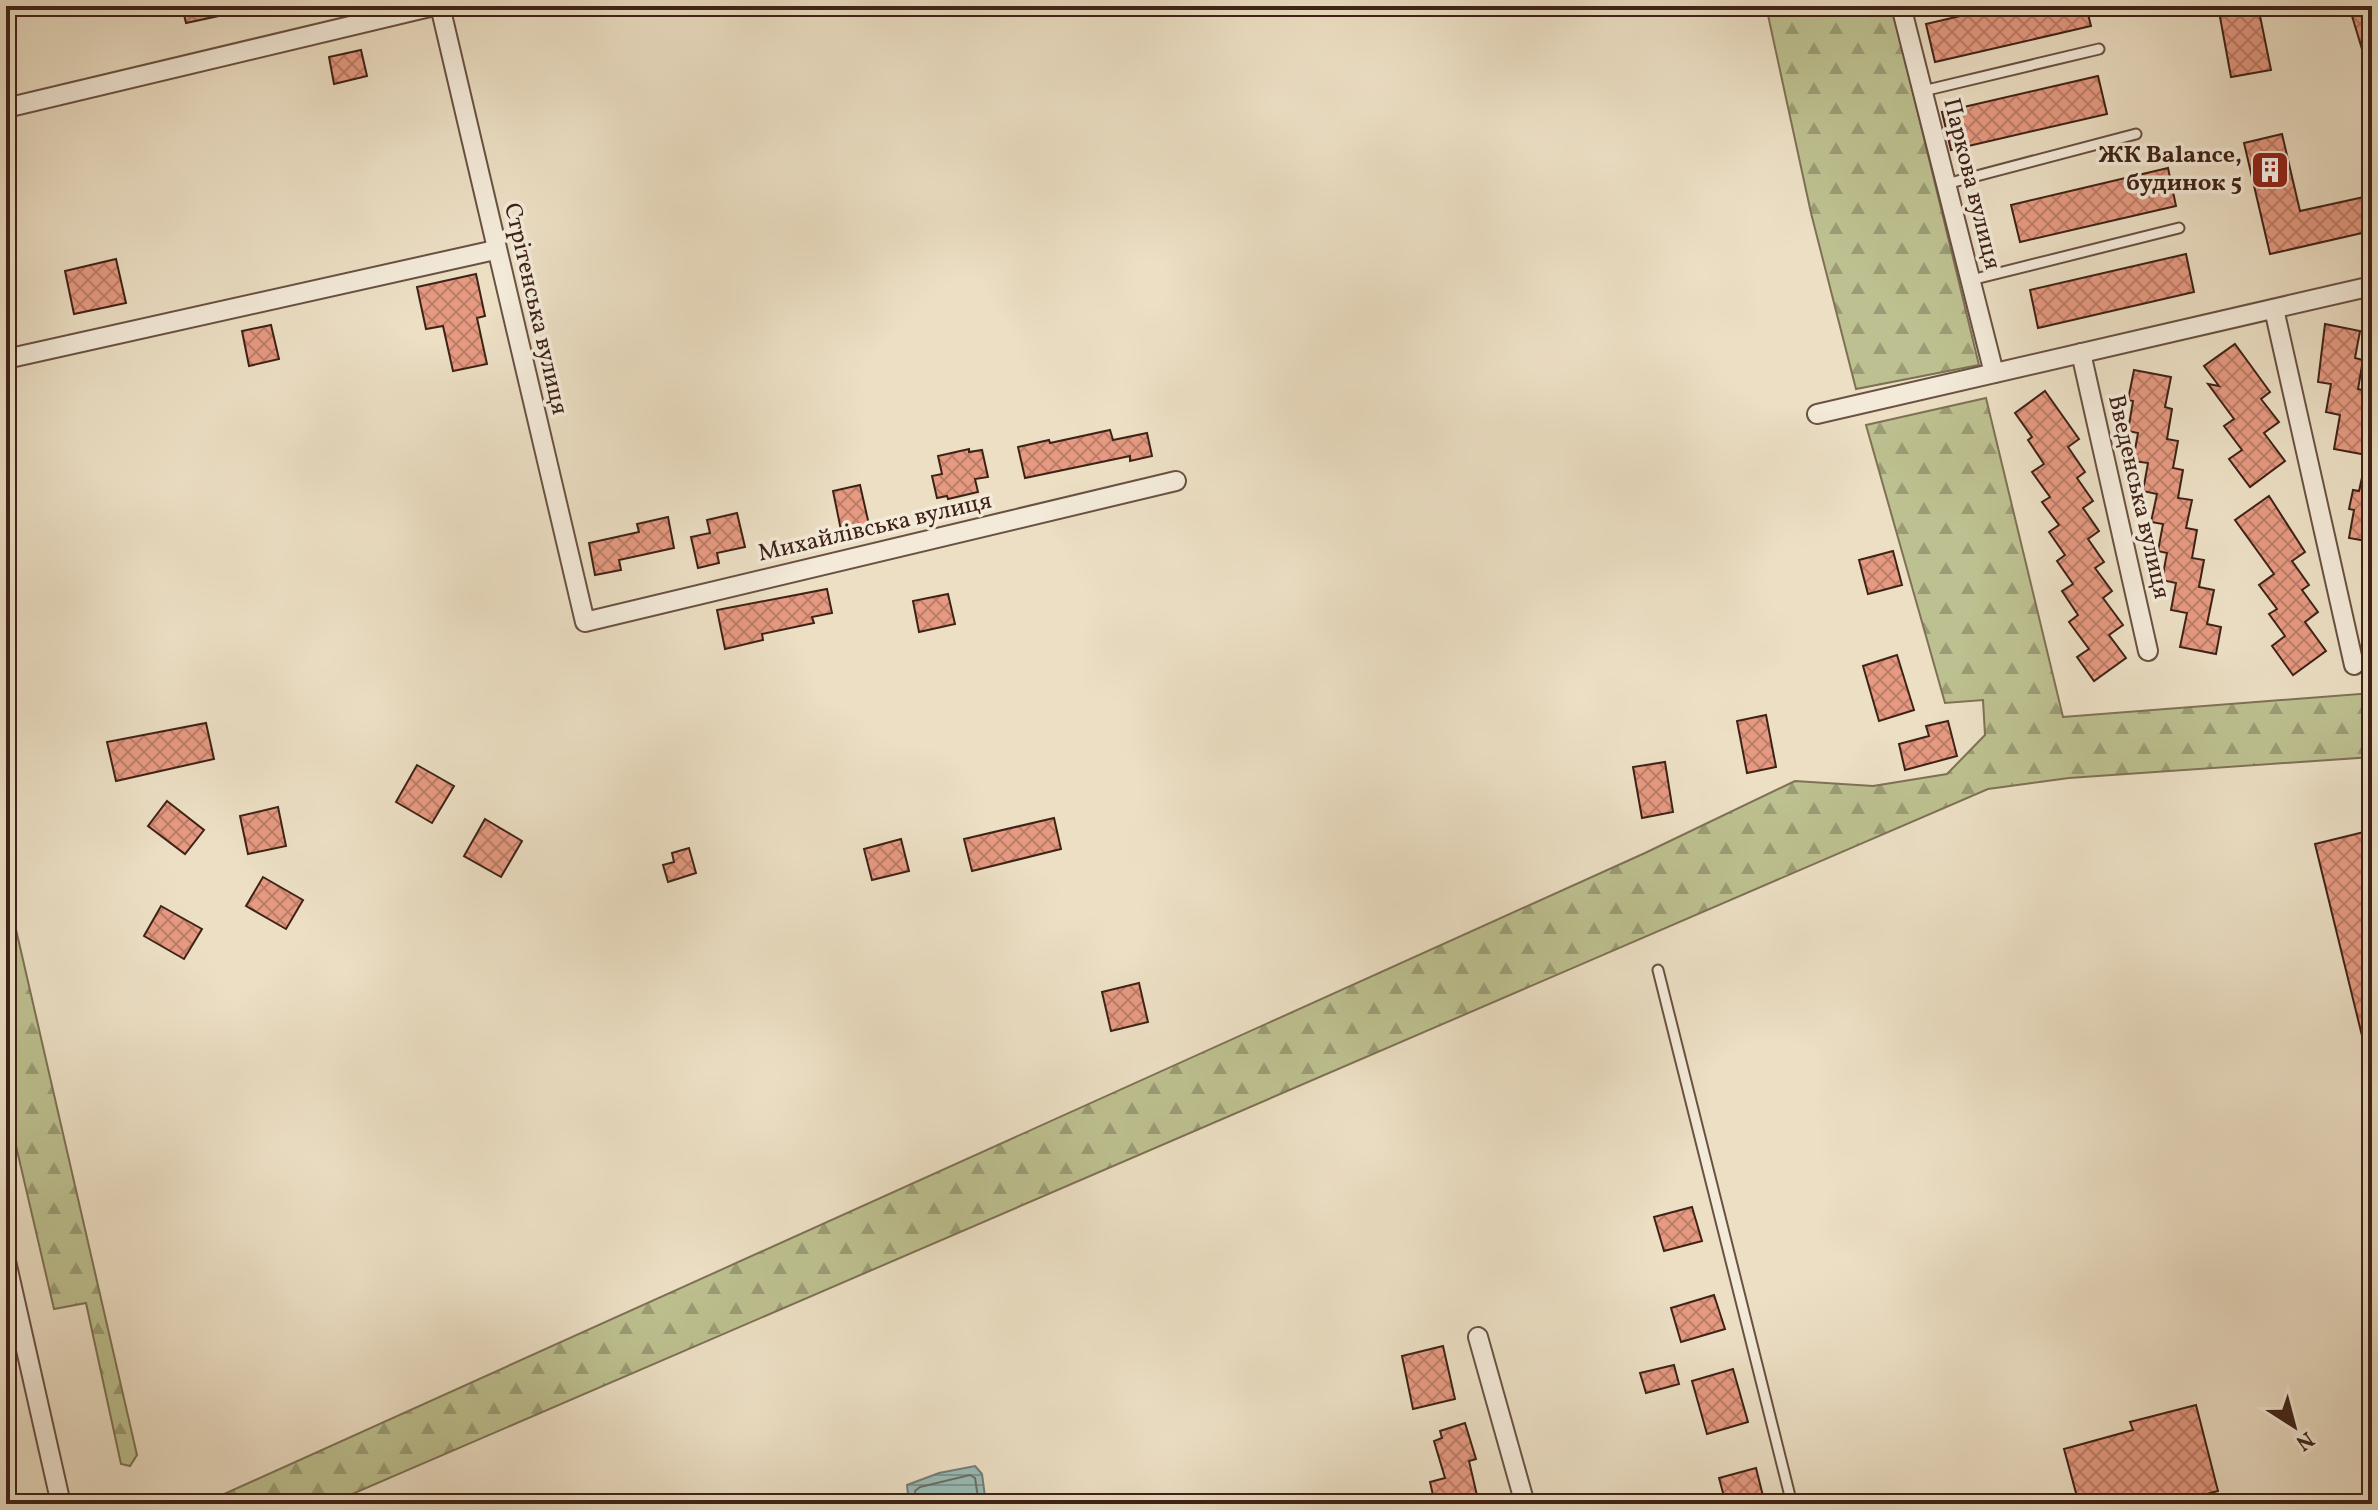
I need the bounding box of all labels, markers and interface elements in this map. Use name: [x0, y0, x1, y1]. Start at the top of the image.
street label: Паркова вулиця: [1933, 95, 2009, 273]
place label: ЖК Balance, будинок 5: [2098, 139, 2242, 201]
building icon: ЖК Balance, будинок 5: [2249, 149, 2291, 191]
street label: Стрітенська вулиця: [494, 200, 576, 418]
street label: Введенська вулиця: [2098, 392, 2178, 602]
street label: Михайлівська вулиця: [755, 485, 995, 571]
north arrow: [2254, 1386, 2334, 1466]
text: N: [2289, 1423, 2320, 1457]

